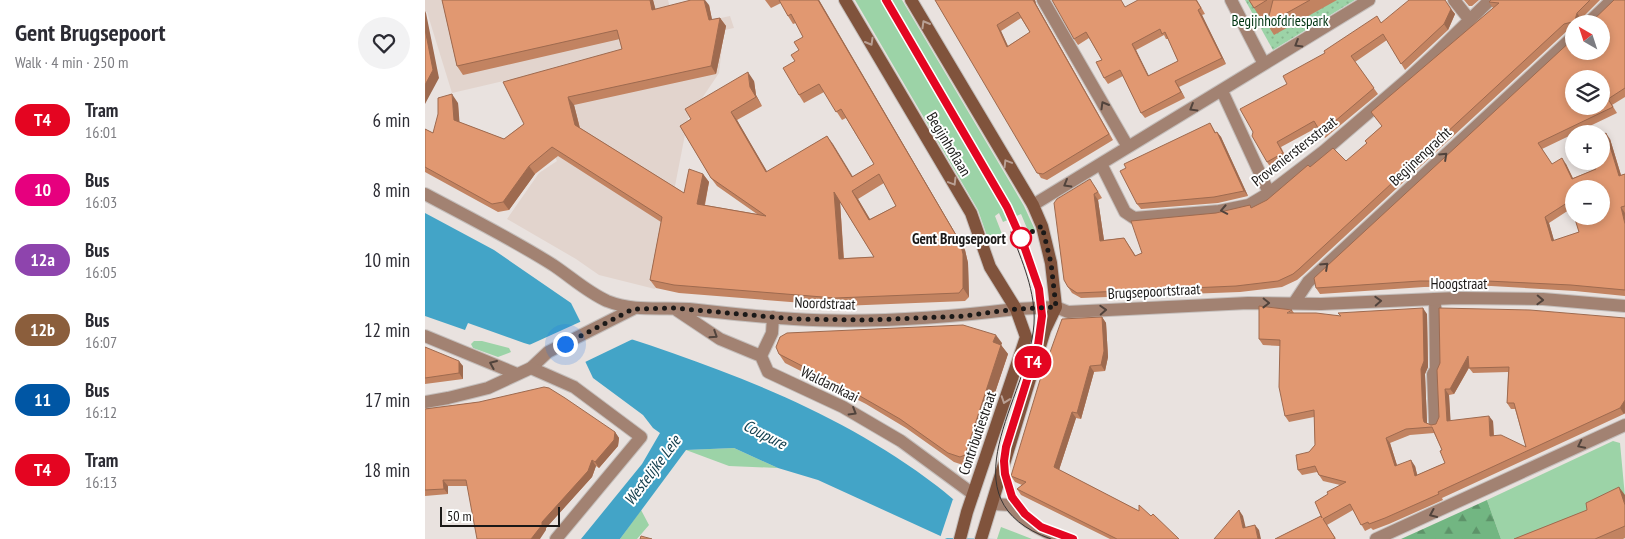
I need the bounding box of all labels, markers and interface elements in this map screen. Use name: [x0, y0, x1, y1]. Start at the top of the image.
park label: Begijnhofdriespark: [1231, 11, 1329, 30]
north arrow: [1565, 15, 1610, 60]
map controls: [1565, 15, 1610, 225]
text: Gent Brugsepoort: [15, 17, 166, 48]
button: heart: [358, 17, 410, 69]
one-way arrow: [921, 20, 931, 29]
one-way arrow: [863, 37, 873, 46]
one-way arrow: [1294, 37, 1303, 47]
text: Walk · 4 min · 250 m: [15, 52, 128, 72]
button: layers: [1565, 70, 1610, 115]
text: Tram: [85, 98, 118, 122]
one-way arrow: [1100, 102, 1110, 111]
one-way arrow: [1190, 102, 1199, 112]
text: T4: [34, 108, 51, 131]
text: 6 min: [373, 108, 410, 132]
street label: Begijnhoflaan: [922, 109, 976, 179]
street label: Provenierstersstraat: [1248, 112, 1340, 190]
text: 16:01: [85, 122, 117, 142]
street label: Begijnengracht: [1385, 122, 1455, 190]
button: +: [1565, 125, 1610, 170]
one-way arrow: [1439, 153, 1448, 162]
one-way arrow: [1004, 160, 1014, 169]
text: Bus: [85, 168, 109, 192]
one-way arrow: [946, 176, 956, 185]
text: 10: [34, 178, 51, 201]
text: 8 min: [373, 178, 410, 202]
one-way arrow: [1063, 178, 1072, 188]
button: −: [1565, 180, 1610, 225]
text: 16:03: [85, 192, 117, 212]
one-way arrow: [1219, 204, 1228, 214]
marker: Gent Brugsepoort: [1010, 227, 1032, 249]
place label: Gent Brugsepoort: [912, 229, 1007, 248]
text: Bus: [85, 238, 109, 262]
text: 12a: [30, 248, 55, 271]
text: 10 min: [364, 248, 410, 272]
text: 16:05: [85, 262, 117, 282]
one-way arrow: [1319, 263, 1328, 272]
street label: Hoogstraat: [1431, 274, 1487, 293]
street label: Brugsepoortstraat: [1107, 279, 1201, 303]
street label: Noordstraat: [794, 292, 856, 314]
one-way arrow: [1536, 294, 1544, 305]
one-way arrow: [1374, 296, 1382, 307]
one-way arrow: [1262, 298, 1270, 308]
one-way arrow: [1100, 304, 1108, 315]
text: Bus: [85, 308, 109, 332]
text: 12b: [30, 318, 55, 341]
text: 12 min: [364, 318, 410, 342]
one-way arrow: [708, 329, 718, 338]
text: 16:07: [85, 332, 117, 352]
your location: [553, 332, 578, 357]
line badge: T4: [1011, 346, 1055, 378]
text: T4: [1024, 350, 1042, 373]
one-way arrow: [489, 359, 498, 370]
street label: Waldamkaai: [798, 362, 862, 406]
text: Bus: [85, 378, 109, 402]
text: 11: [34, 388, 51, 411]
text: 17 min: [365, 388, 410, 412]
street label: Contributiestraat: [954, 389, 1000, 477]
one-way arrow: [1001, 396, 1011, 404]
text: 16:12: [85, 402, 117, 422]
one-way arrow: [847, 406, 856, 416]
water label: Coupure: [740, 415, 791, 454]
water label: Westelijke Leie: [619, 430, 686, 509]
one-way arrow: [1577, 439, 1586, 449]
text: Tram: [85, 448, 118, 472]
text: T4: [34, 458, 51, 481]
text: 18 min: [364, 458, 410, 482]
text: 16:13: [85, 472, 117, 492]
scale bar: [440, 504, 560, 527]
text: 50 m: [447, 507, 472, 525]
one-way arrow: [1429, 507, 1438, 518]

